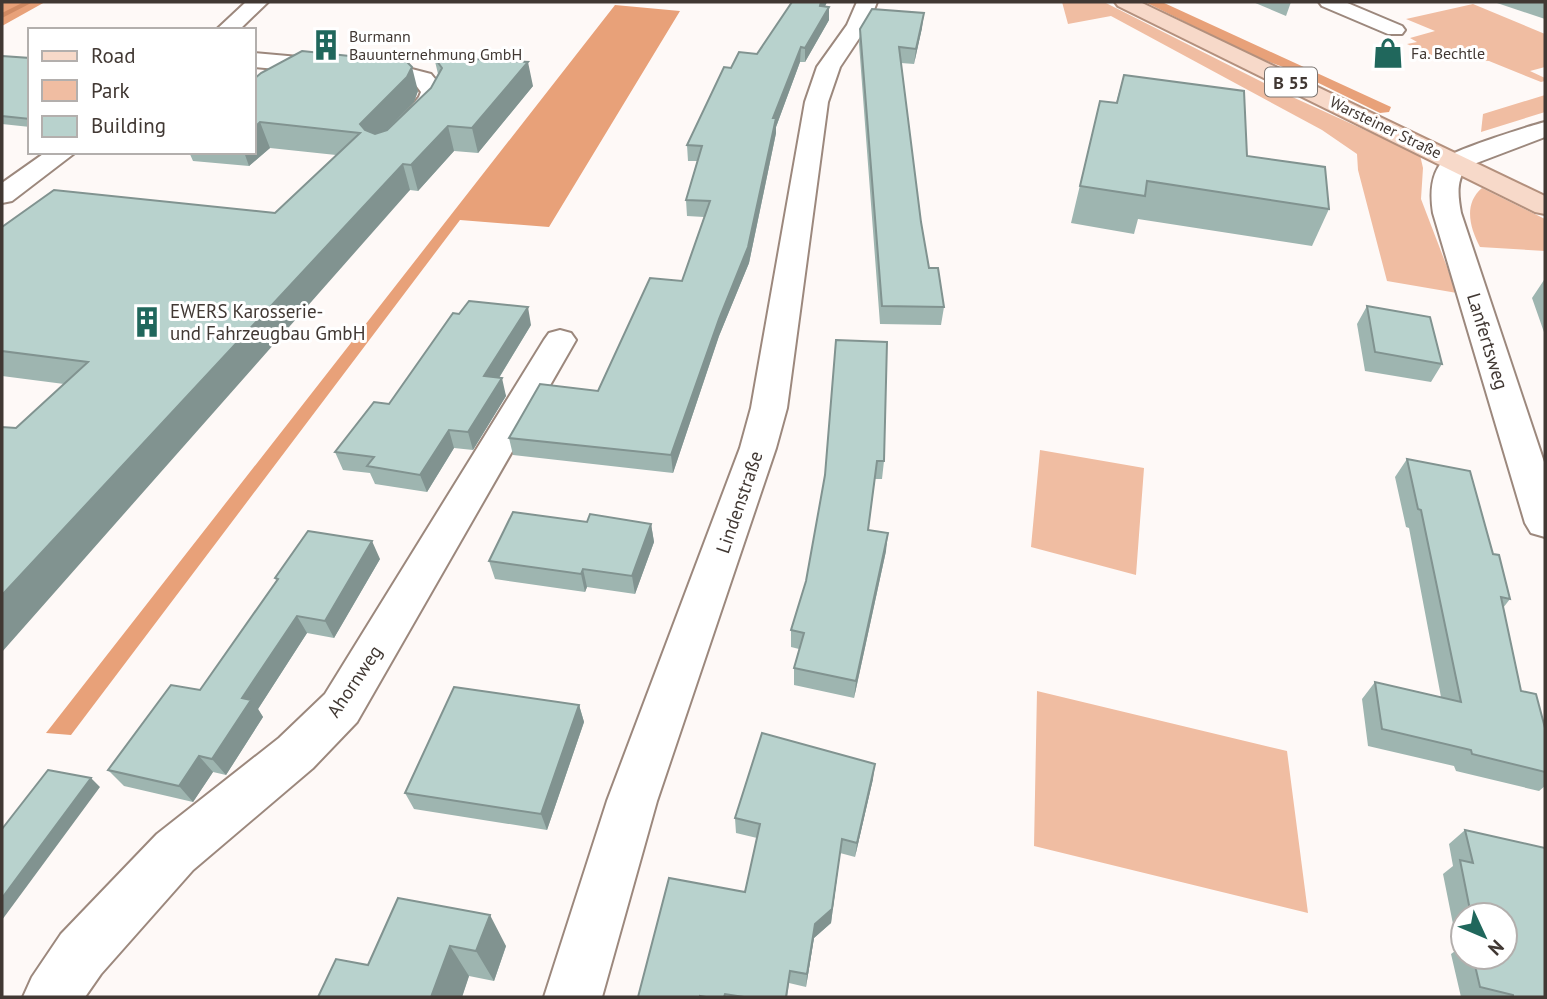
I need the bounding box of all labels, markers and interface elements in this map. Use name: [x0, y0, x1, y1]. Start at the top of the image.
place label: Burmann Bauunternehmung GmbH: [349, 26, 522, 64]
legend: [28, 28, 256, 154]
building icon: Burmann Bauunternehmung GmbH: [309, 28, 343, 62]
shop icon: Fa. Bechtle: [1371, 36, 1405, 70]
text: Road: [91, 42, 135, 69]
place label: Fa. Bechtle: [1411, 43, 1485, 63]
road number: B 55: [1265, 68, 1317, 96]
text: Park: [91, 77, 130, 104]
street label: Warsteiner Straße: [1327, 91, 1445, 163]
text: Building: [91, 112, 166, 139]
street label: Lanfertsweg: [1462, 290, 1514, 392]
place label: EWERS Karosserie- und Fahrzeugbau GmbH: [170, 299, 365, 345]
building icon: EWERS Karosserie- und Fahrzeugbau GmbH: [130, 305, 164, 339]
street label: Lindenstraße: [710, 448, 768, 556]
street label: Ahornweg: [321, 640, 387, 722]
north arrow: [1449, 901, 1519, 971]
text: N: [1483, 935, 1509, 961]

